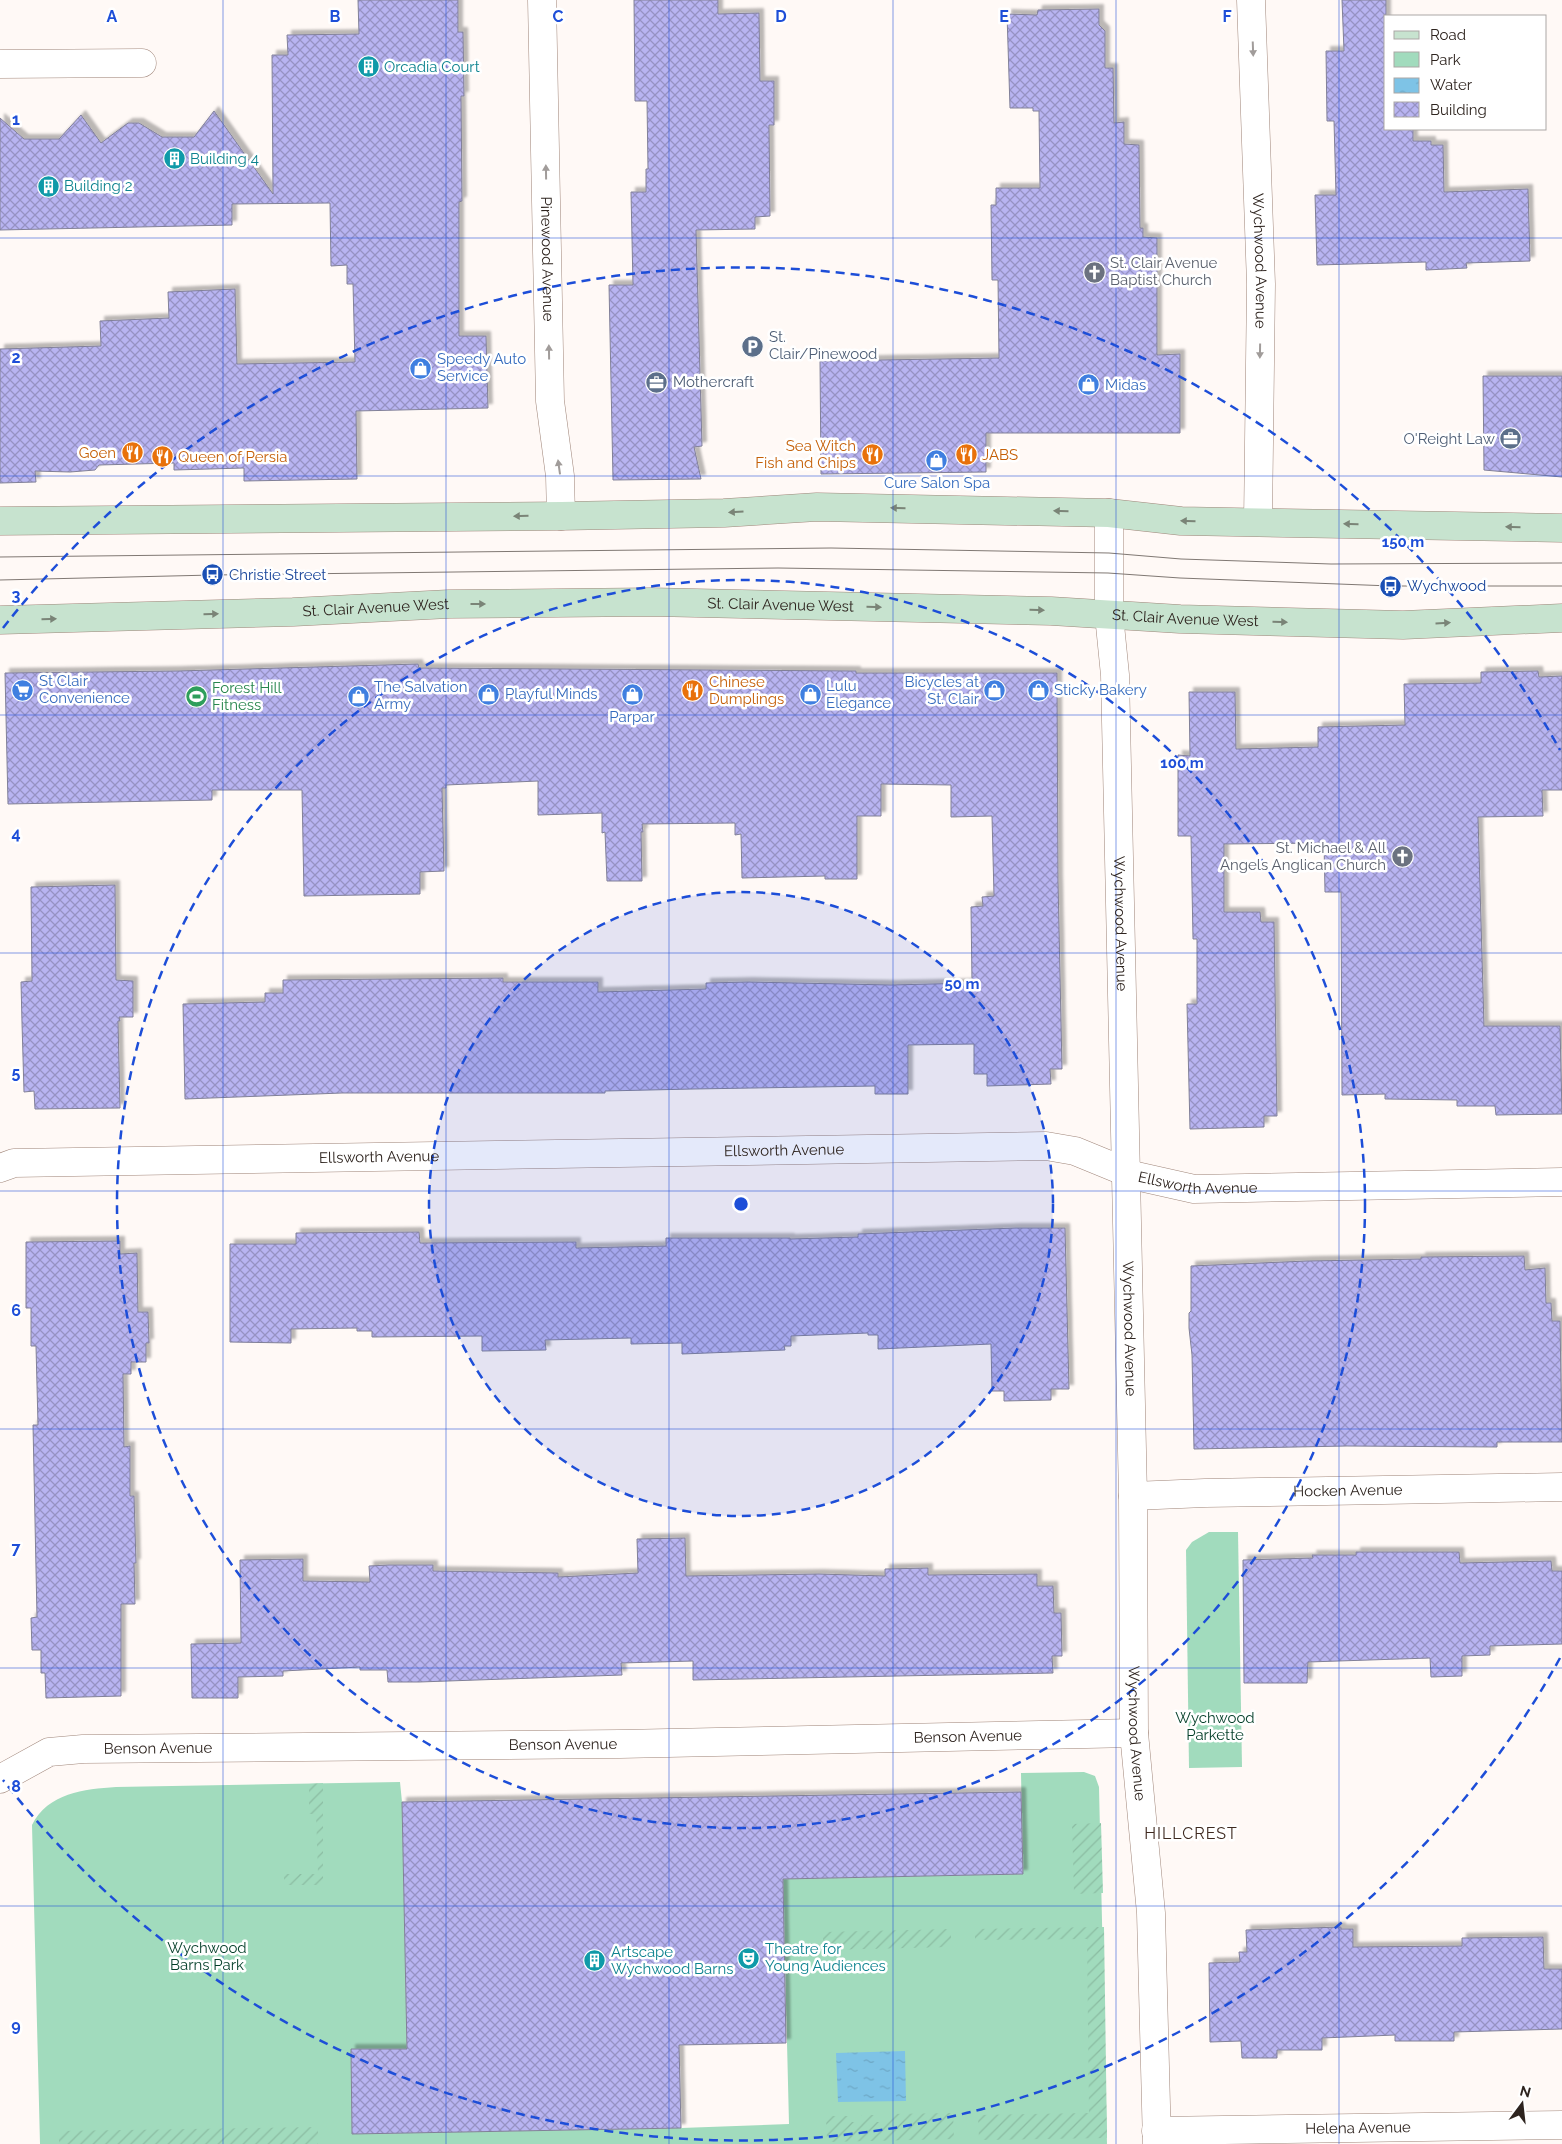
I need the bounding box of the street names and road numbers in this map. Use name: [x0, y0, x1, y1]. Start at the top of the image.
street label: Wychwood Avenue: [1249, 193, 1270, 329]
street label: Pinewood Avenue: [537, 196, 557, 322]
street label: St. Clair Avenue West: [707, 594, 854, 616]
street label: St. Clair Avenue West: [302, 595, 449, 620]
street label: St. Clair Avenue West: [1112, 606, 1259, 630]
street label: Wychwood Avenue: [1110, 856, 1131, 992]
street label: Ellsworth Avenue: [724, 1140, 845, 1160]
street label: Ellsworth Avenue: [319, 1147, 440, 1167]
street label: Ellsworth Avenue: [1136, 1168, 1258, 1198]
street label: Wychwood Avenue: [1119, 1261, 1140, 1397]
street label: Hocken Avenue: [1293, 1481, 1403, 1501]
street label: Wychwood Avenue: [1125, 1666, 1149, 1802]
street label: Benson Avenue: [913, 1726, 1022, 1747]
street label: Benson Avenue: [509, 1735, 617, 1754]
street label: Benson Avenue: [104, 1739, 212, 1758]
street label: Helena Avenue: [1305, 2118, 1411, 2138]

